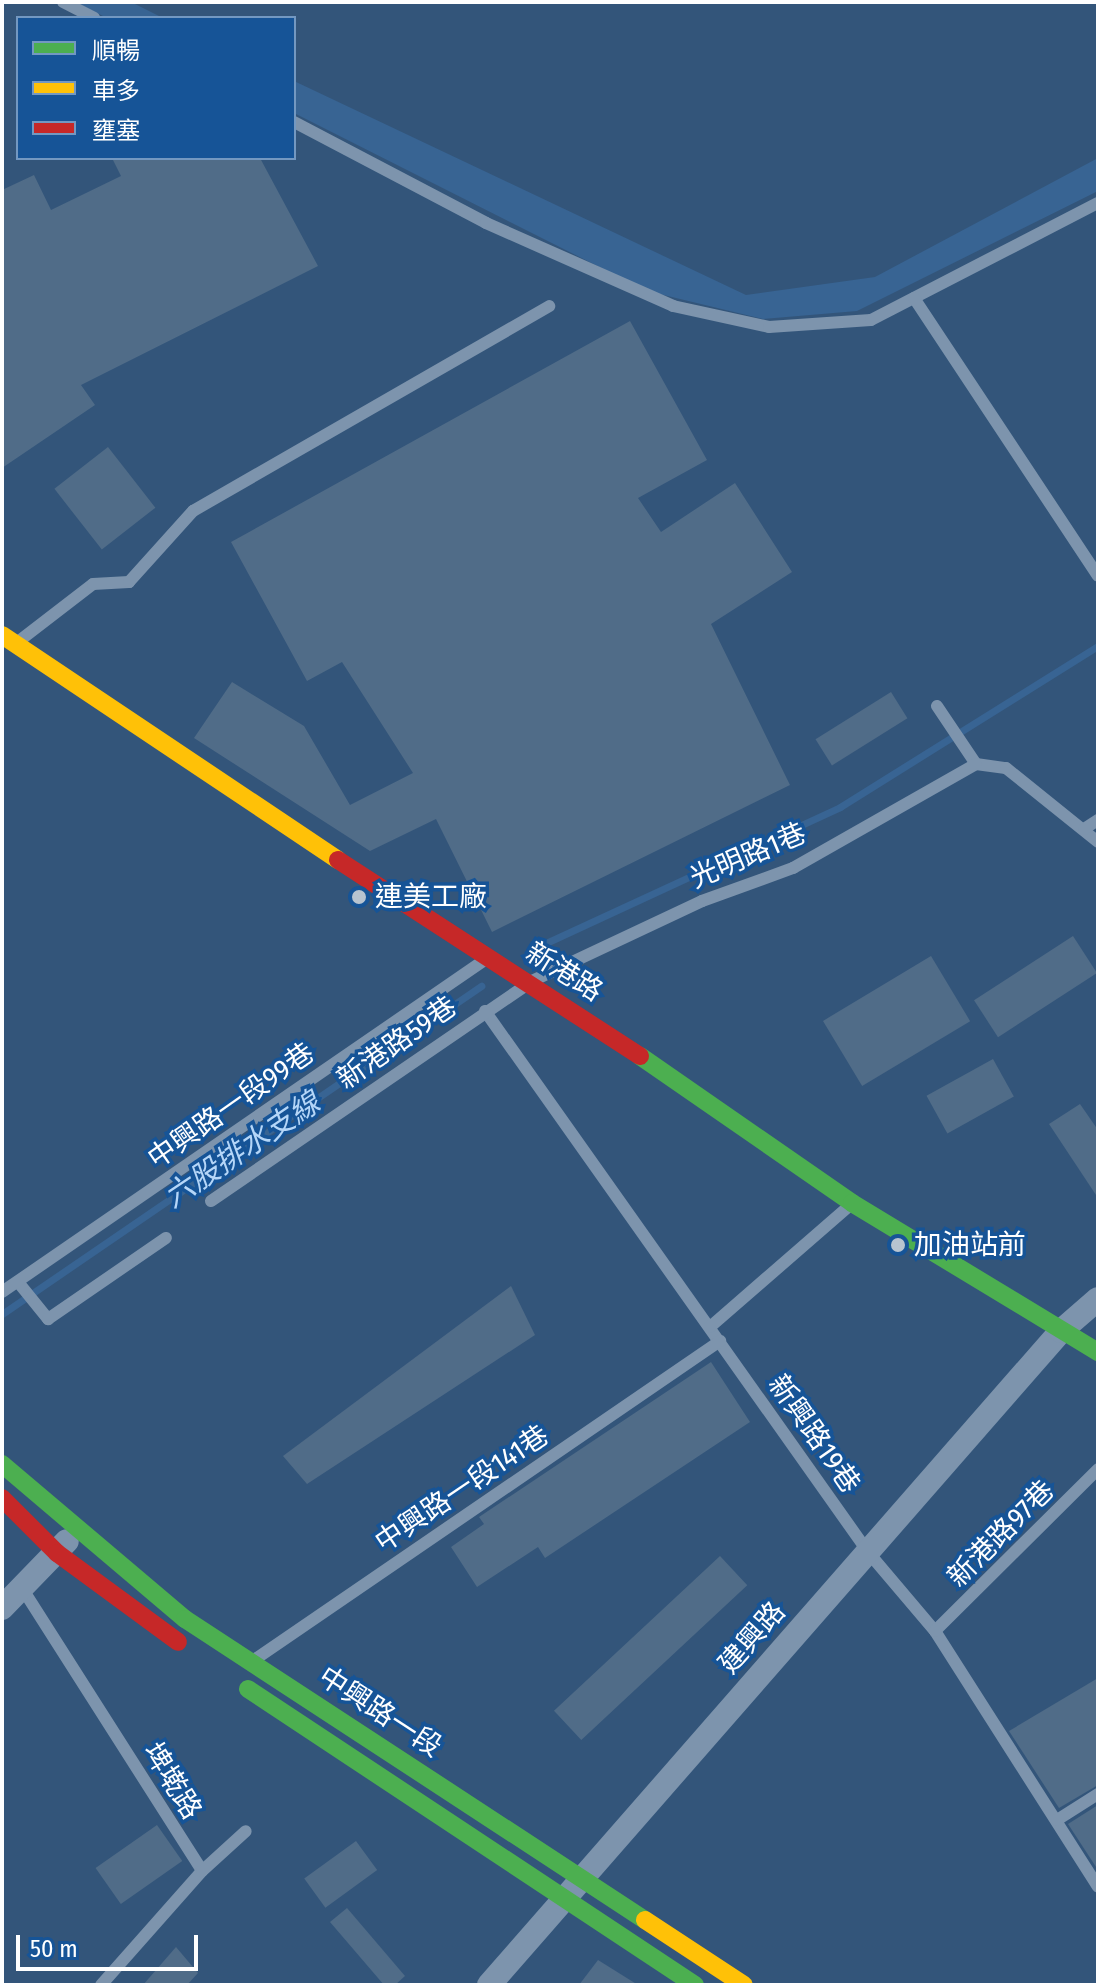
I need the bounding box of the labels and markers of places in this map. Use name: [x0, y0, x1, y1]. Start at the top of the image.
place label: 連美工廠: [375, 880, 487, 914]
marker: 連美工廠: [350, 888, 368, 906]
place label: 加油站前: [914, 1228, 1026, 1262]
marker: 加油站前: [889, 1236, 907, 1254]

